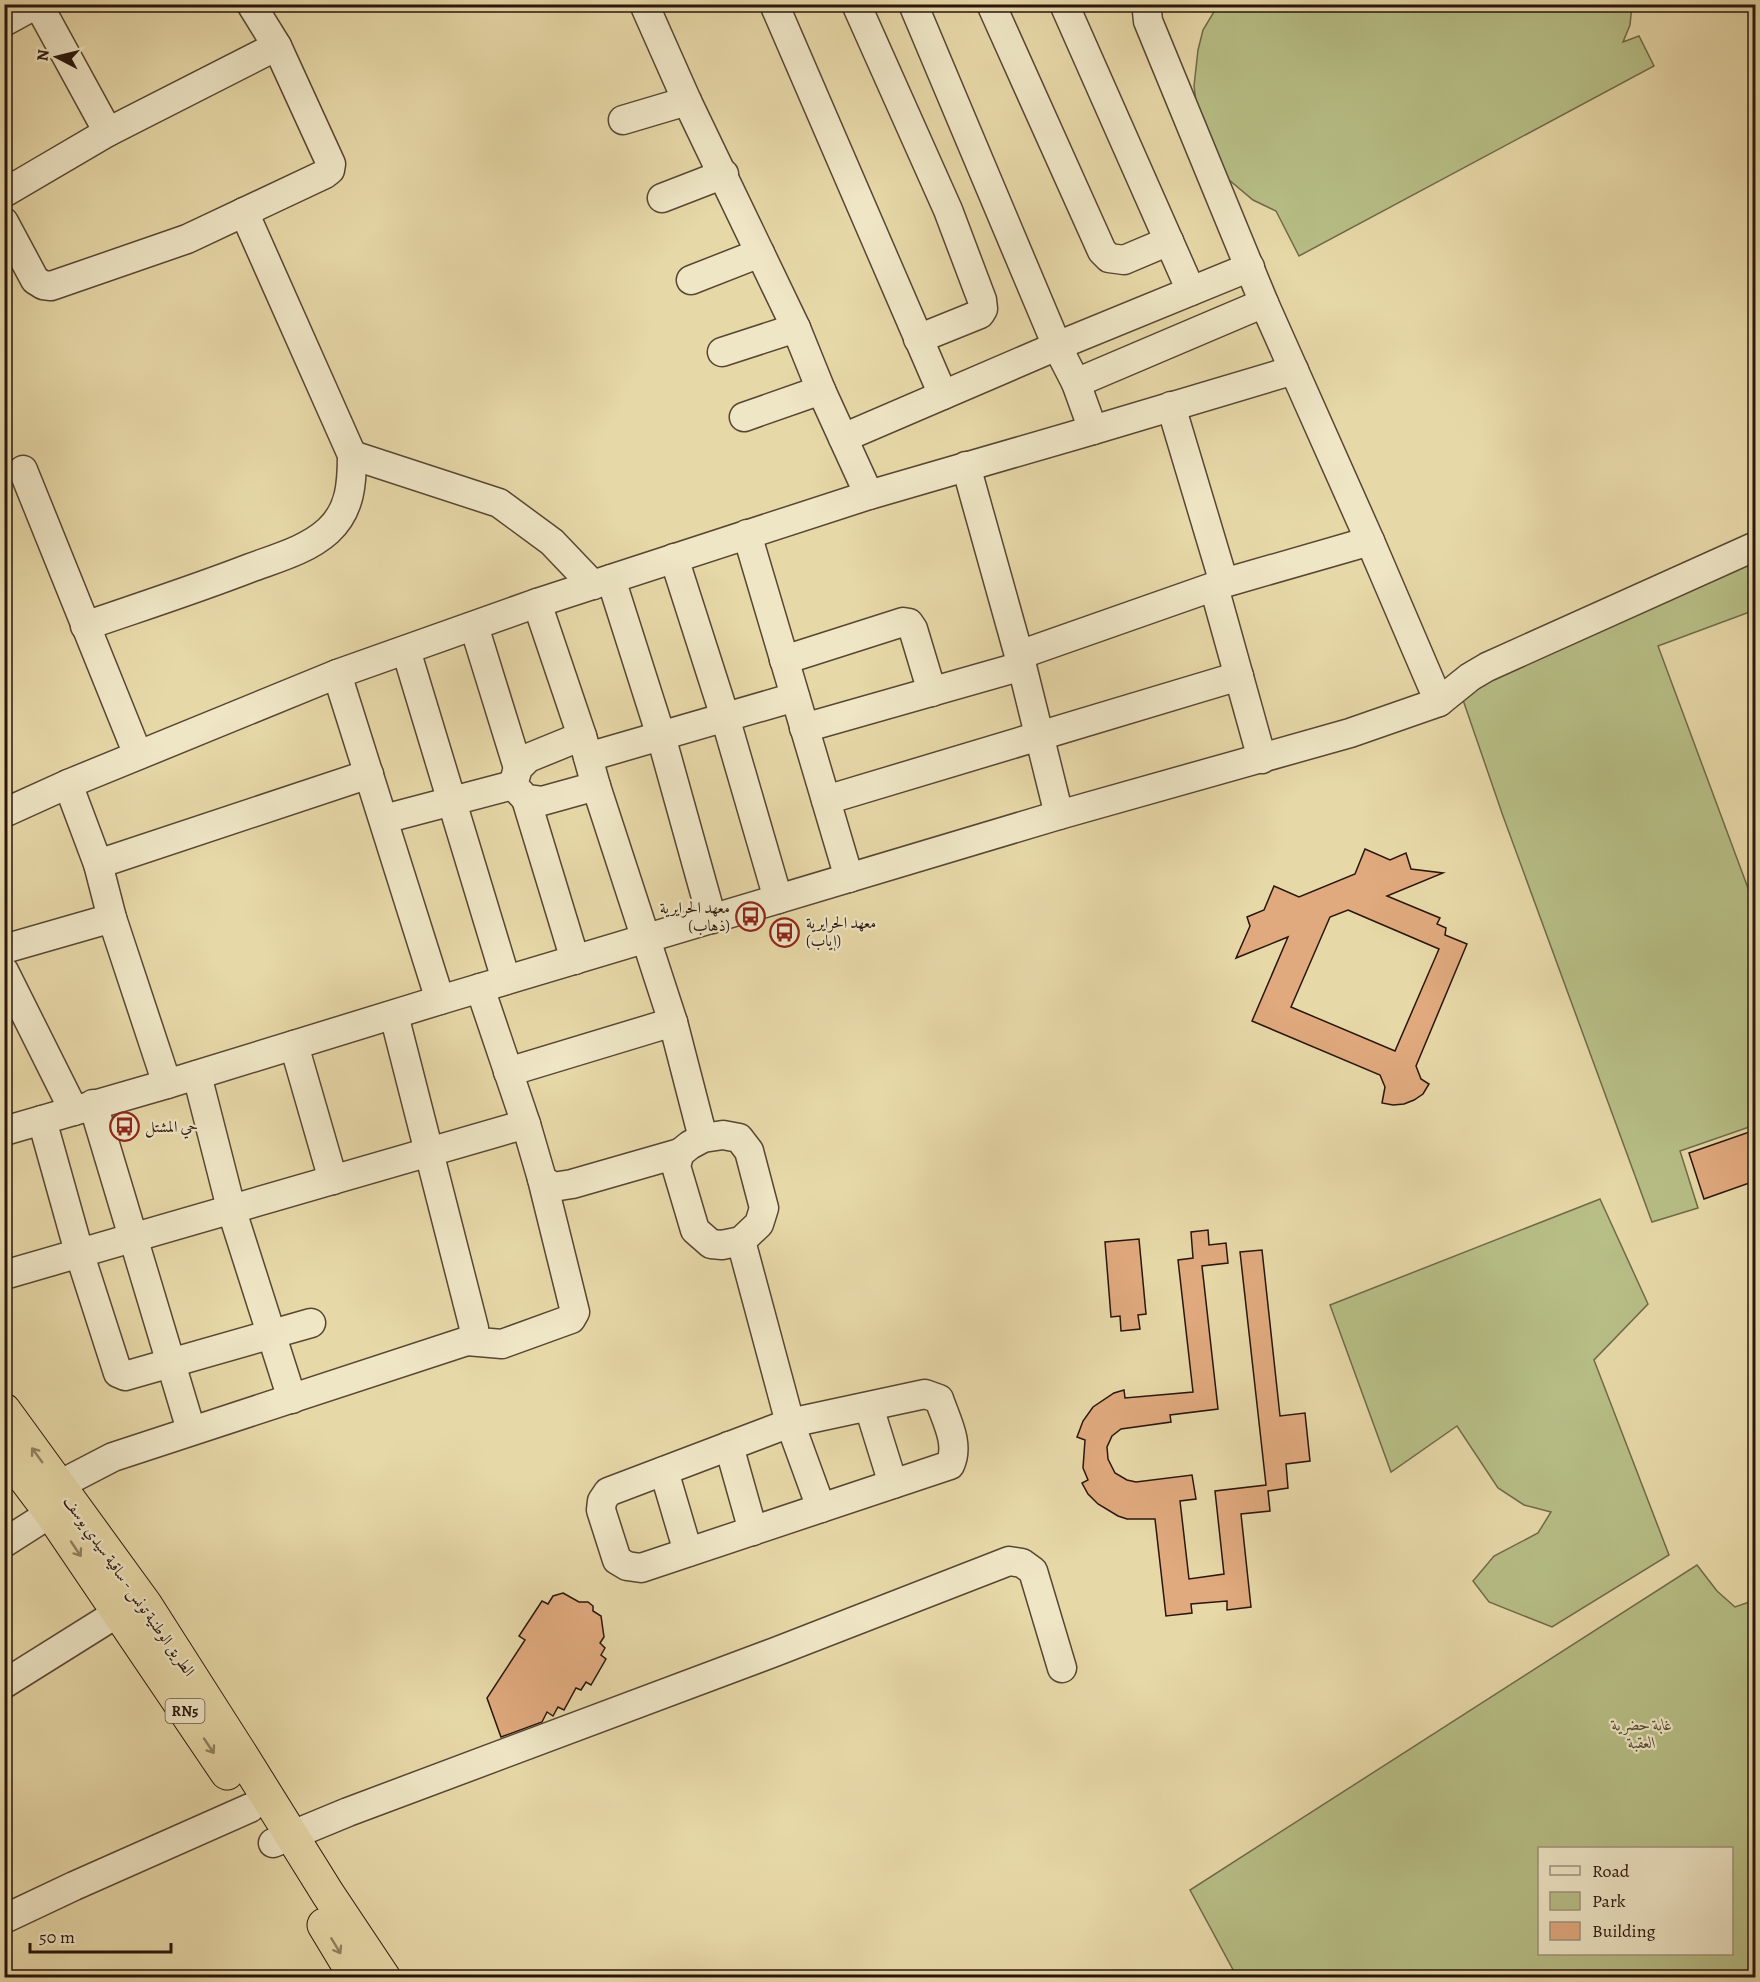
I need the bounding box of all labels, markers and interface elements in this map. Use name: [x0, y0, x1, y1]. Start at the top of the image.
north arrow: [27, 27, 87, 87]
text: N: [31, 48, 55, 62]
place label: معهد الحرايرية (ذهاب): [660, 897, 730, 937]
bus stop icon: معهد الحرايرية (ذهاب): [735, 901, 767, 933]
place label: معهد الحرايرية (إياب): [806, 912, 876, 952]
bus stop icon: معهد الحرايرية (إياب): [769, 916, 801, 948]
bus stop icon: حي المشتل: [108, 1111, 140, 1143]
place label: حي المشتل: [145, 1116, 198, 1139]
one-way arrow: [31, 1447, 43, 1463]
street label: الطريق الوطنية تونس - ساقية سيدي يوسف: [57, 1491, 200, 1681]
one-way arrow: [70, 1541, 82, 1557]
road number: RN5: [166, 1699, 204, 1723]
park label: غابة حضرية العقبة: [1610, 1714, 1672, 1754]
one-way arrow: [203, 1737, 215, 1754]
legend: [1538, 1847, 1733, 1955]
text: Road: [1592, 1859, 1630, 1883]
text: Park: [1592, 1889, 1626, 1913]
scale bar: [30, 1916, 171, 1954]
text: Building: [1592, 1919, 1656, 1943]
text: 50 m: [39, 1925, 75, 1949]
one-way arrow: [330, 1937, 343, 1954]

